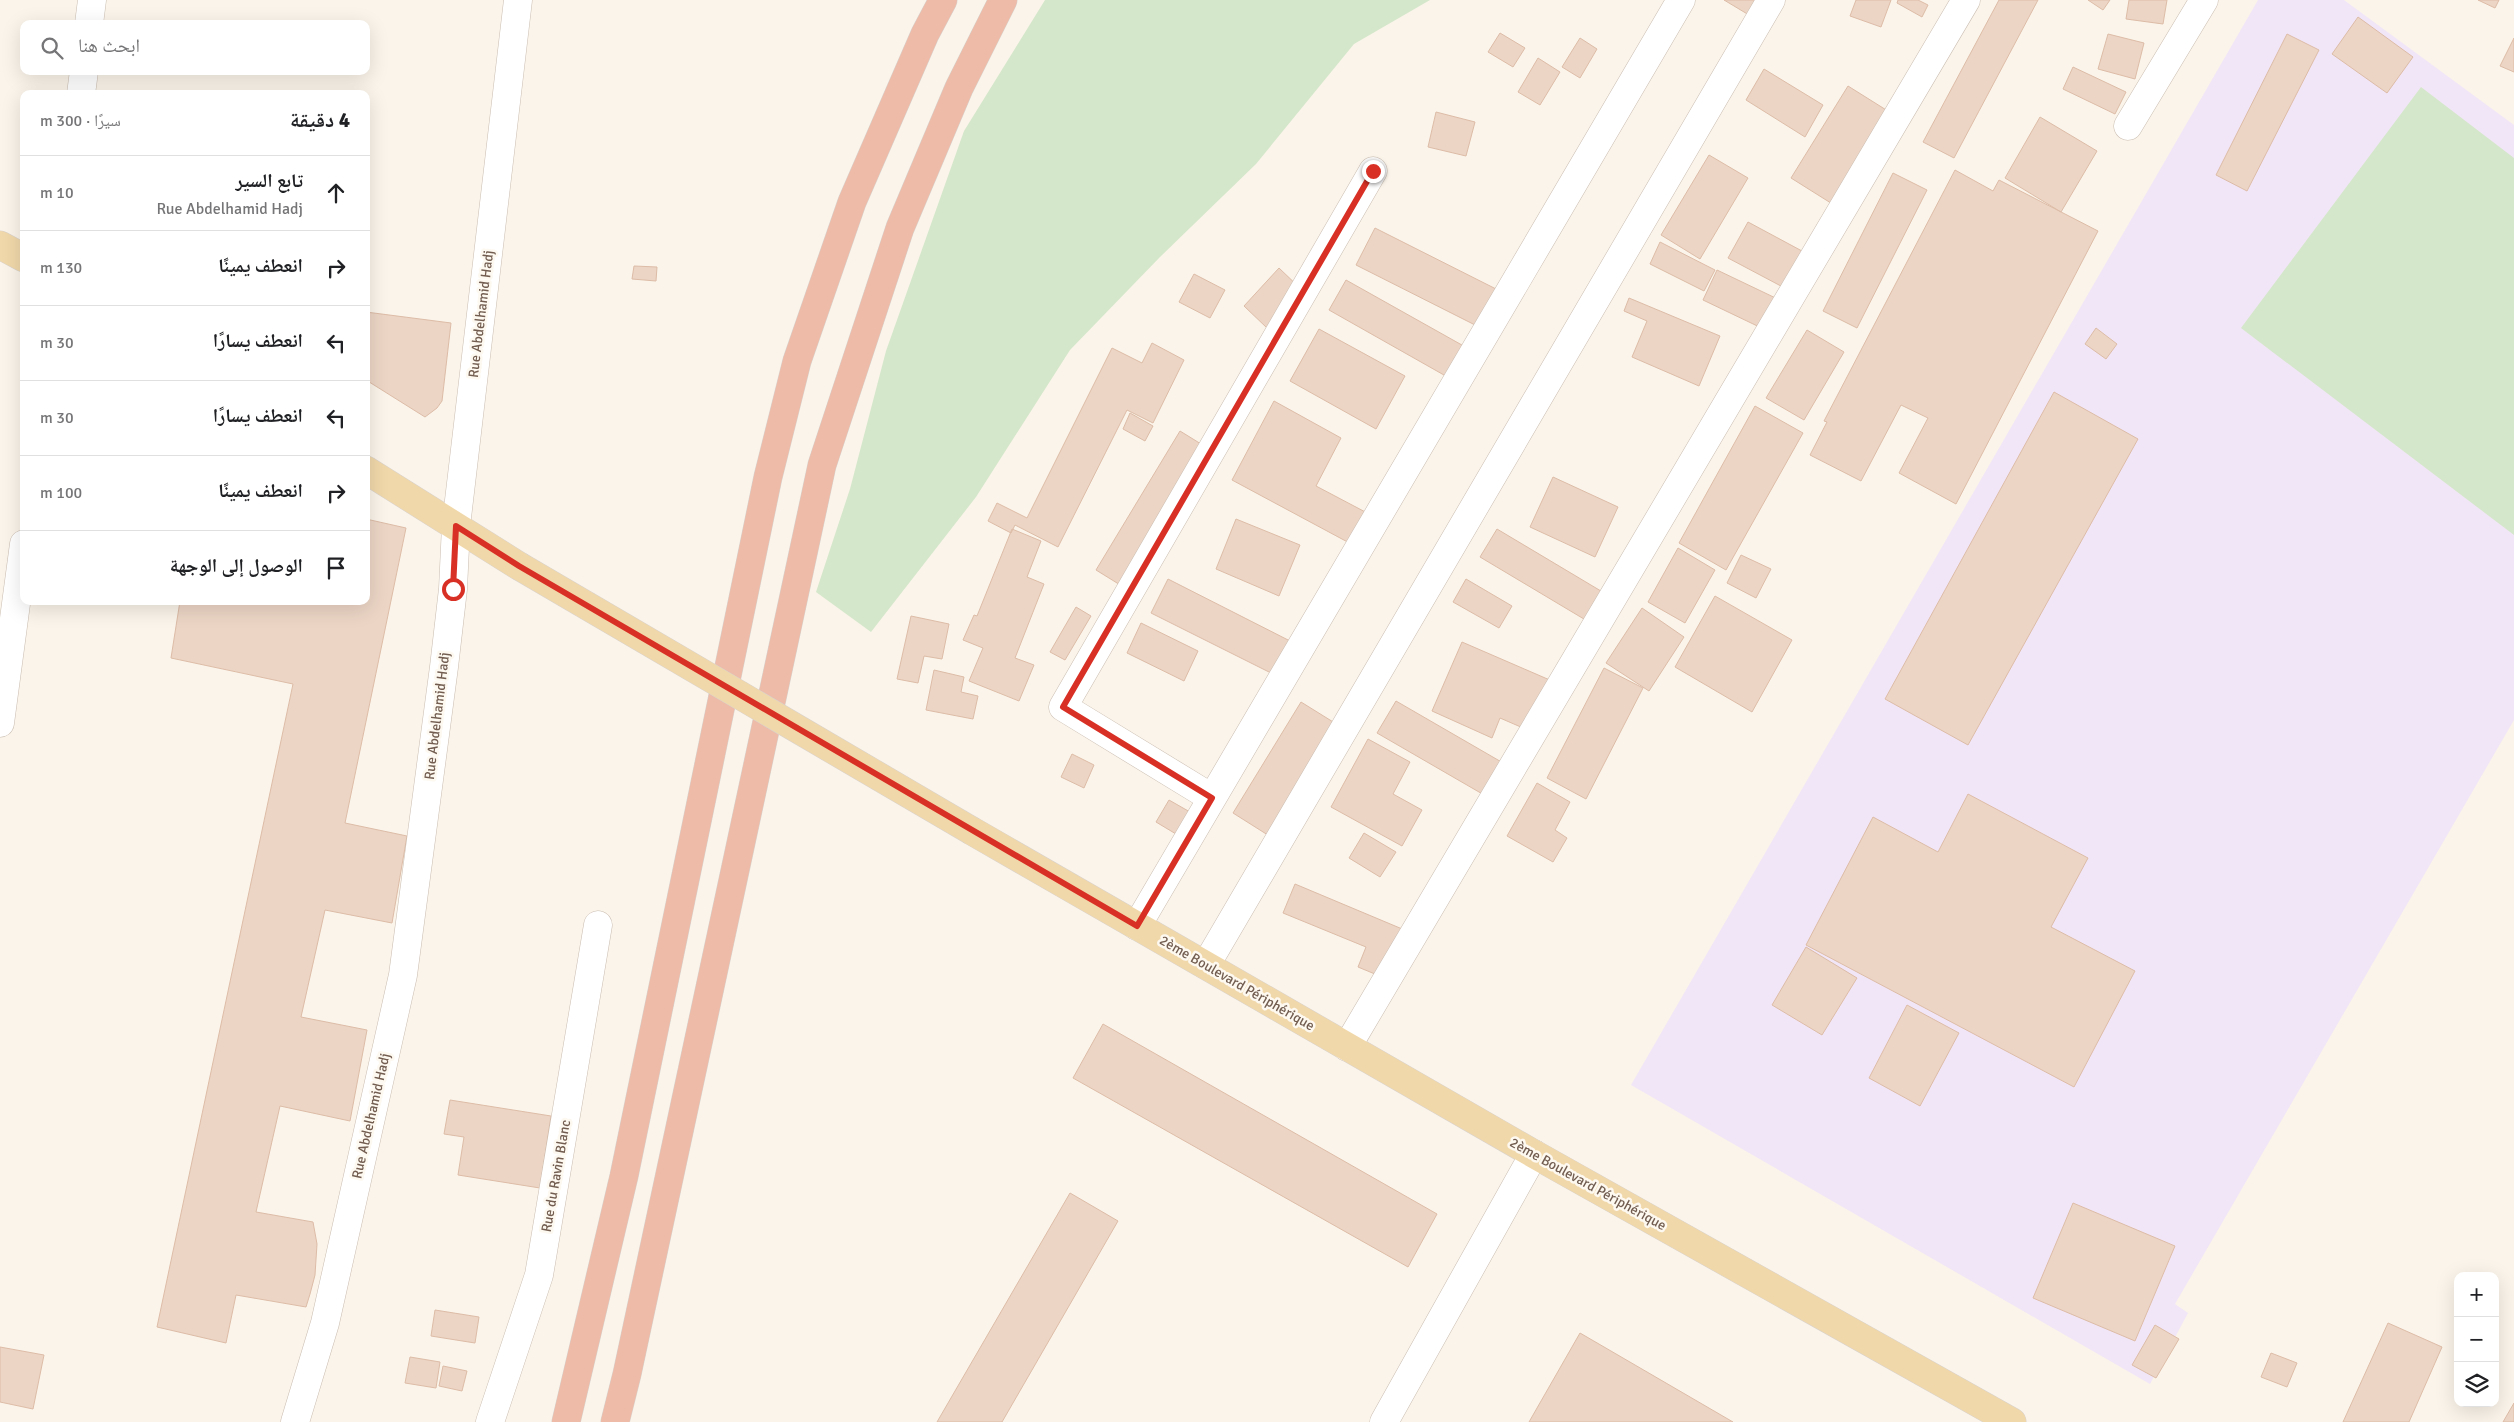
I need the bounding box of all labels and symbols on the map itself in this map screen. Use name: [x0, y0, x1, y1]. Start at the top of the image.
route end: [1362, 160, 1385, 183]
street label: Rue Abdelhamid Hadj: [465, 249, 497, 379]
route start: [442, 578, 465, 601]
street label: Rue Abdelhamid Hadj: [421, 651, 453, 781]
street label: 2ème Boulevard Périphérique: [1157, 932, 1317, 1034]
street label: Rue Abdelhamid Hadj: [348, 1052, 394, 1180]
street label: Rue du Ravin Blanc: [538, 1118, 574, 1234]
street label: 2ème Boulevard Périphérique: [1507, 1134, 1669, 1234]

